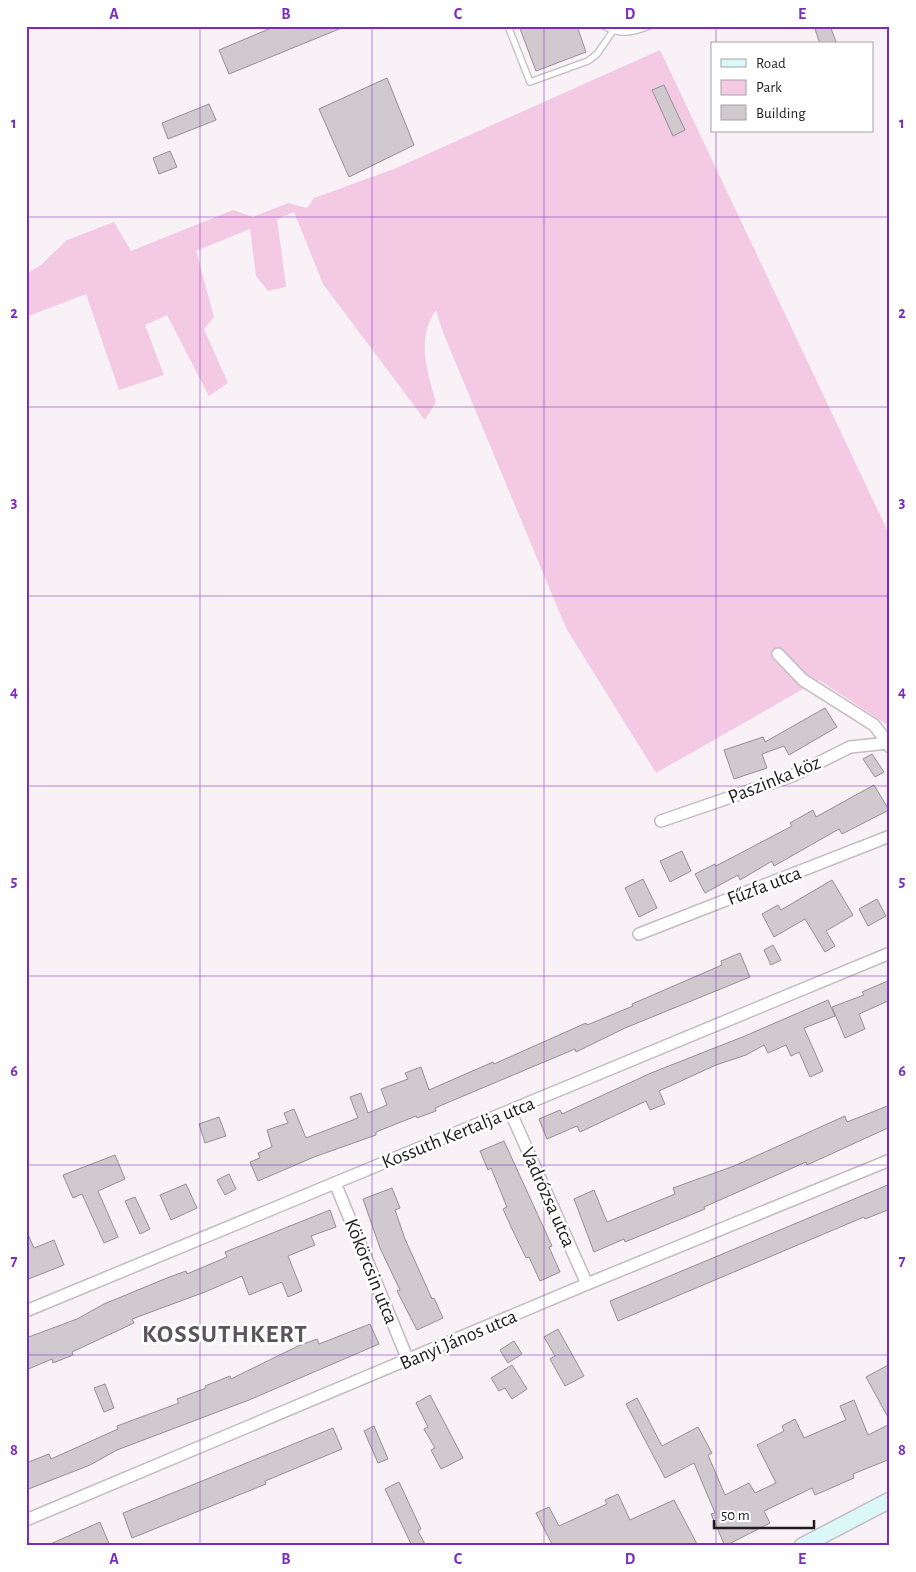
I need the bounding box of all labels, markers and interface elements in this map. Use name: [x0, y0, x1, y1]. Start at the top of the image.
text: A: [109, 6, 119, 22]
text: B: [281, 6, 291, 22]
text: C: [454, 6, 463, 22]
text: D: [625, 6, 636, 22]
text: E: [798, 6, 806, 22]
legend: [711, 42, 874, 132]
text: Road: [756, 56, 786, 71]
text: Park: [756, 80, 782, 95]
text: Building: [756, 106, 806, 121]
text: 1: [11, 115, 17, 131]
text: 1: [899, 115, 905, 131]
text: 2: [10, 305, 18, 321]
text: 2: [898, 305, 906, 321]
text: 3: [11, 494, 18, 510]
text: 3: [899, 494, 906, 510]
text: 4: [10, 684, 18, 700]
text: 4: [898, 684, 906, 700]
street label: Paszinka köz: [725, 752, 823, 808]
street label: Fűzfa utca: [725, 863, 804, 909]
text: 5: [11, 873, 18, 889]
text: 5: [899, 873, 906, 889]
text: 6: [10, 1063, 18, 1079]
text: 6: [898, 1063, 906, 1079]
street label: Kossuth Kertalja utca: [379, 1093, 538, 1173]
street label: Vadrózsa utca: [517, 1144, 579, 1250]
street label: Kökörcsin utca: [341, 1216, 401, 1327]
text: 7: [11, 1253, 18, 1269]
text: 7: [899, 1253, 906, 1269]
street label: Banyi János utca: [397, 1306, 520, 1374]
district label: KOSSUTHKERT: [142, 1322, 308, 1347]
text: 8: [10, 1442, 18, 1458]
text: 8: [898, 1442, 906, 1458]
scale bar: [714, 1497, 814, 1529]
text: 50 m: [721, 1508, 750, 1523]
text: A: [109, 1551, 119, 1567]
text: B: [281, 1551, 291, 1567]
text: C: [454, 1551, 463, 1567]
text: D: [625, 1551, 636, 1567]
text: E: [798, 1551, 806, 1567]

